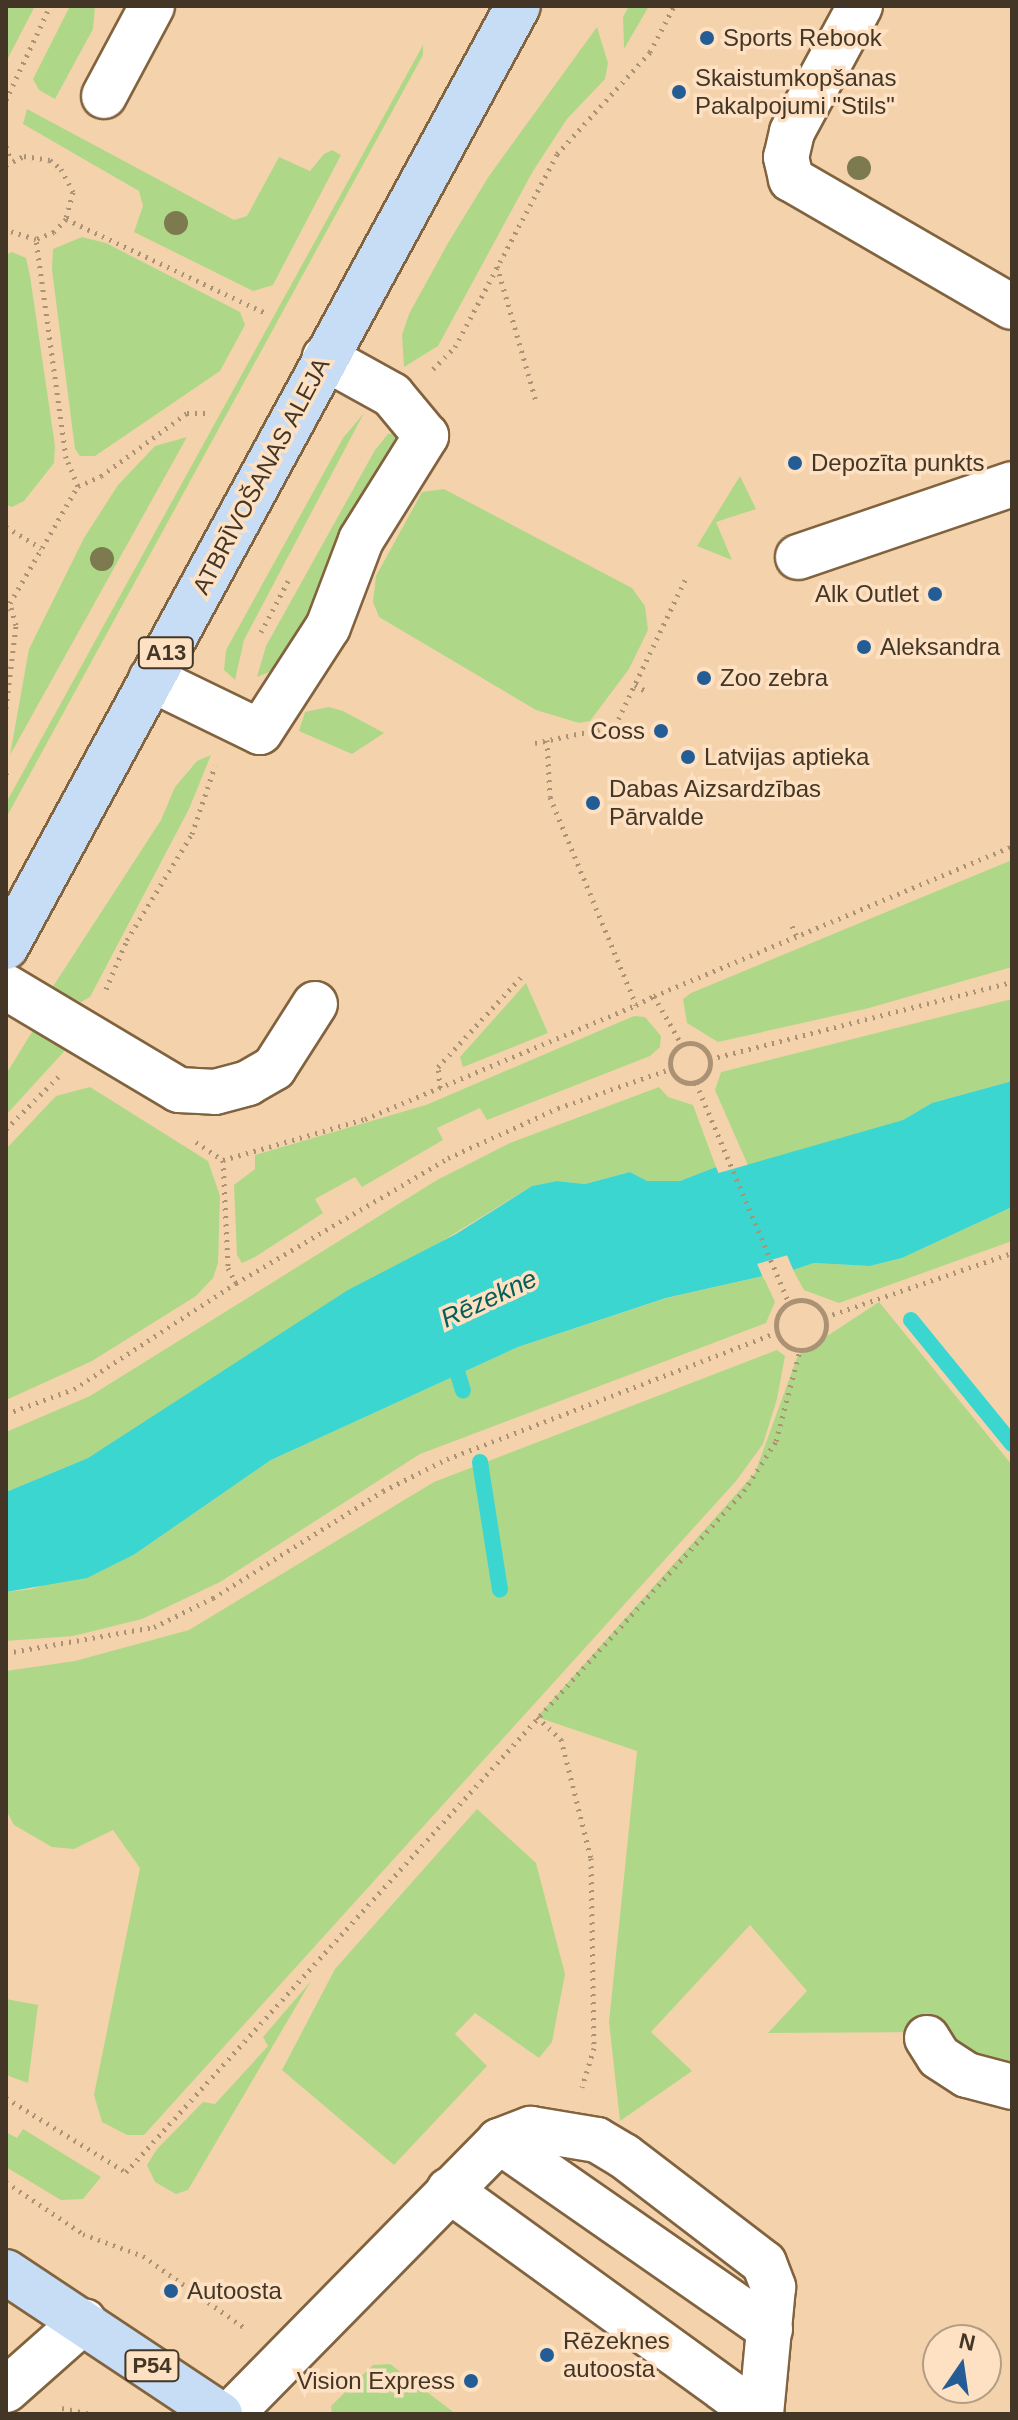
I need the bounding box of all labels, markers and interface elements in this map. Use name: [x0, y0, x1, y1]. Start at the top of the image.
place label: Sports Rebook: [723, 24, 882, 52]
marker: Sports Rebook: [698, 29, 716, 47]
place label: Skaistumkopšanas Pakalpojumi "Stils": [695, 64, 896, 120]
marker: Skaistumkopšanas Pakalpojumi "Stils": [670, 83, 688, 101]
street label: ATBRĪVOŠANAS ALEJA: [186, 352, 336, 600]
place label: Depozīta punkts: [811, 449, 984, 477]
marker: Depozīta punkts: [786, 454, 804, 472]
place label: Alk Outlet: [815, 580, 919, 608]
marker: Alk Outlet: [926, 585, 944, 603]
place label: Aleksandra: [880, 633, 1000, 661]
road number: A13: [136, 635, 196, 671]
marker: Aleksandra: [855, 638, 873, 656]
place label: Zoo zebra: [720, 664, 828, 692]
marker: Zoo zebra: [695, 669, 713, 687]
place label: Coss: [590, 717, 645, 745]
marker: Coss: [652, 722, 670, 740]
place label: Latvijas aptieka: [704, 743, 869, 771]
marker: Latvijas aptieka: [679, 748, 697, 766]
place label: Dabas Aizsardzības Pārvalde: [609, 775, 822, 831]
marker: Dabas Aizsardzības Pārvalde: [584, 794, 602, 812]
water label: Rēzekne: [436, 1263, 542, 1335]
place label: Autoosta: [187, 2277, 282, 2305]
marker: Autoosta: [162, 2282, 180, 2300]
north arrow: [922, 2324, 1002, 2404]
place label: Rēzeknes autoosta: [563, 2327, 670, 2383]
text: N: [957, 2328, 978, 2356]
marker: Rēzeknes autoosta: [538, 2346, 556, 2364]
road number: P54: [124, 2348, 180, 2384]
place label: Vision Express: [297, 2367, 455, 2395]
marker: Vision Express: [462, 2372, 480, 2390]

